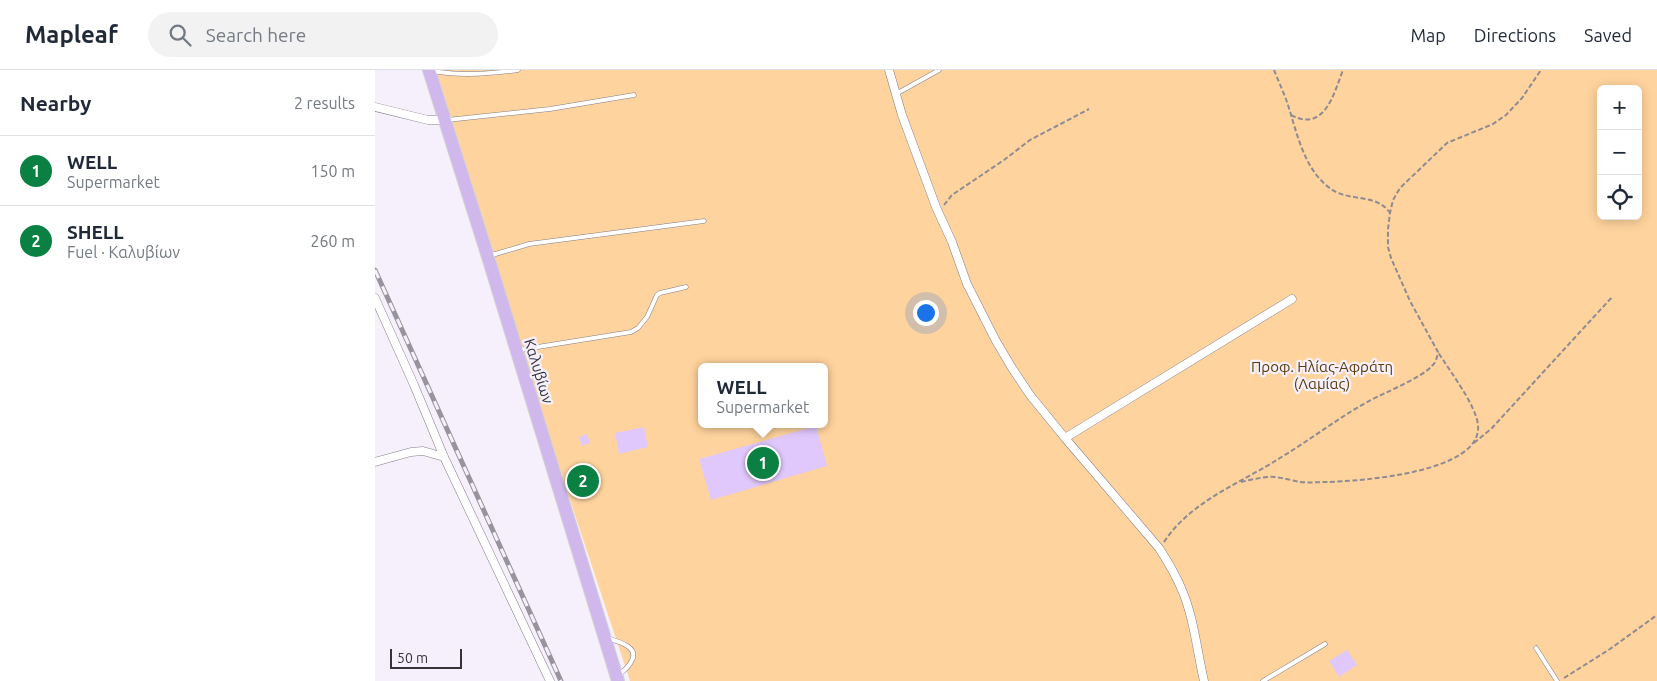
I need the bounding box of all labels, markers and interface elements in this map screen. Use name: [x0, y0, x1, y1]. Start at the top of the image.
search box: [148, 12, 498, 57]
text: Mapleaf: [25, 21, 118, 48]
icon: search: [166, 21, 194, 49]
text: Search here: [206, 24, 306, 46]
text: Map: [1410, 25, 1446, 45]
text: Directions: [1474, 25, 1556, 45]
text: Saved: [1584, 25, 1632, 45]
map controls: [1597, 85, 1642, 220]
button: +: [1597, 85, 1642, 130]
text: Nearby: [20, 91, 91, 115]
text: 2 results: [294, 94, 355, 112]
button: −: [1597, 130, 1642, 175]
text: WELL: [67, 151, 117, 173]
text: 1: [31, 162, 41, 180]
text: 150 m: [310, 162, 355, 180]
text: Supermarket: [67, 173, 160, 191]
button: locate: [1597, 175, 1642, 220]
text: SHELL: [67, 221, 124, 243]
text: 2: [31, 232, 41, 250]
text: 260 m: [310, 232, 355, 250]
text: Fuel · Καλυβίων: [67, 243, 180, 261]
your location: [913, 300, 939, 326]
street label: Καλυβίων: [521, 337, 557, 405]
park label: Προφ. Ηλίας-Αφράτη (Λαμίας): [1251, 358, 1393, 392]
popup: [698, 363, 828, 428]
text: WELL: [717, 376, 767, 398]
text: Supermarket: [717, 398, 809, 416]
pin: 1: [747, 444, 779, 482]
pin: 2: [567, 462, 599, 500]
scale bar: [390, 646, 463, 669]
text: 50 m: [397, 650, 428, 666]

